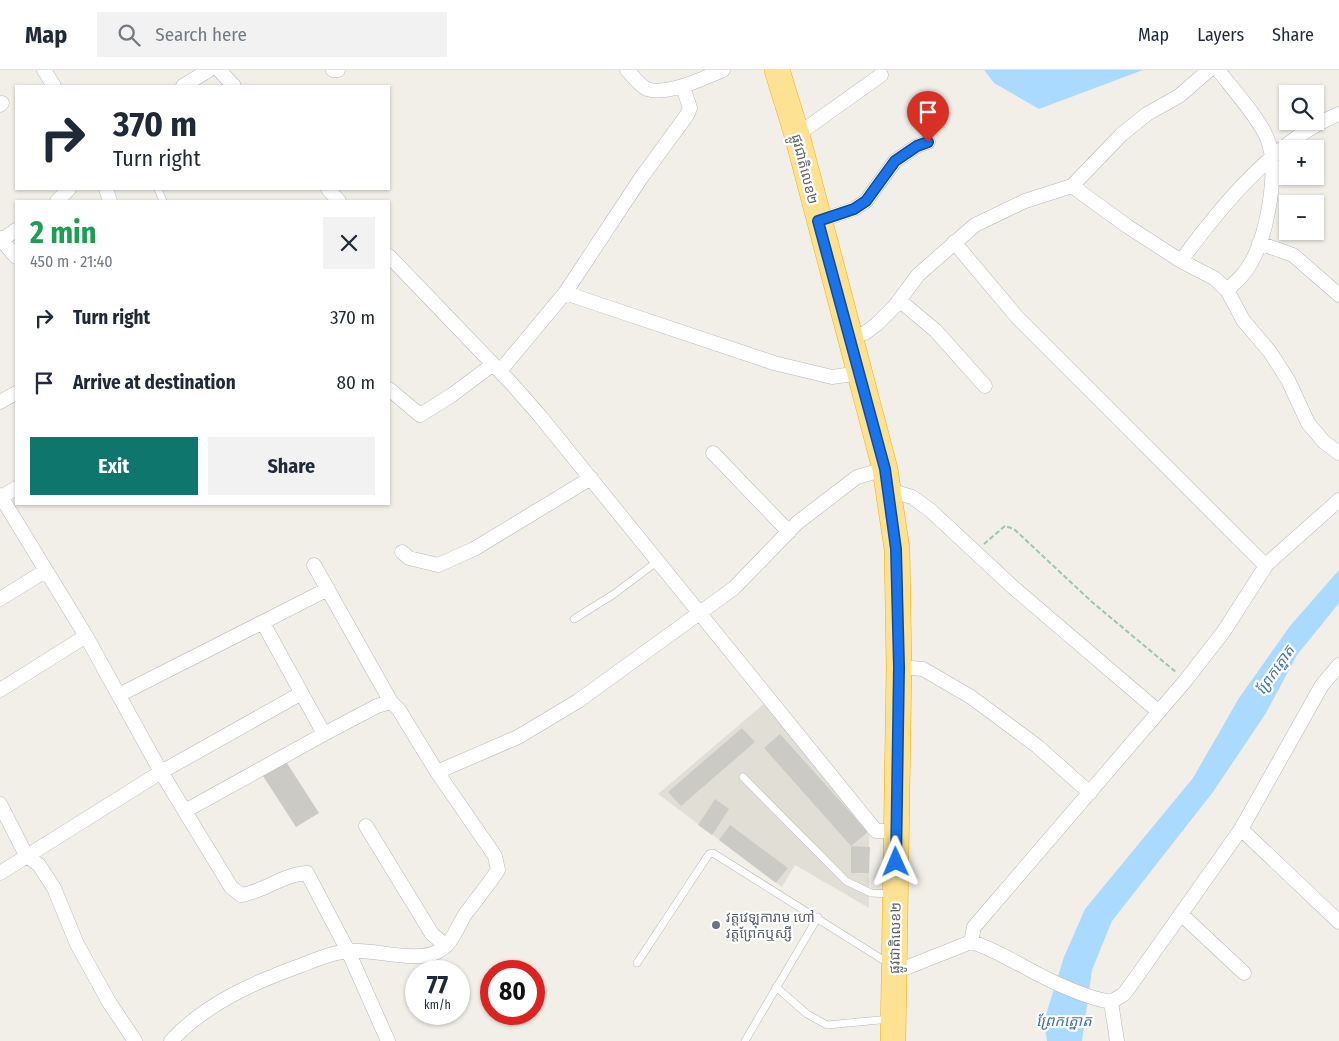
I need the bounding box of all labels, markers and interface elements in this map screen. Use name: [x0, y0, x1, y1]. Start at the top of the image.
search box: [97, 12, 447, 57]
text: Map: [25, 21, 67, 49]
icon: search: [115, 21, 143, 49]
text: Search here: [155, 23, 247, 46]
text: Map: [1138, 24, 1169, 46]
text: Layers: [1197, 24, 1244, 46]
text: Share: [1272, 24, 1314, 46]
map controls: [1279, 85, 1324, 240]
button: search: [1279, 85, 1324, 130]
pin: [907, 91, 949, 142]
icon: arrive: [914, 98, 942, 126]
text: 370 m: [113, 103, 197, 145]
icon: right: [30, 105, 95, 170]
street label: ផ្លូវជាតិលេខ២: [785, 132, 821, 207]
button: +: [1279, 140, 1324, 185]
text: Turn right: [113, 145, 201, 172]
button: −: [1279, 195, 1324, 240]
text: 2 min: [30, 215, 97, 251]
button: close: [323, 217, 375, 269]
text: 450 m · 21:40: [30, 252, 113, 271]
icon: right: [30, 304, 58, 332]
text: Turn right: [73, 306, 150, 329]
text: 370 m: [330, 306, 375, 329]
icon: arrive: [30, 369, 58, 397]
text: Arrive at destination: [73, 371, 236, 394]
text: 80 m: [337, 371, 375, 394]
button: Exit: [30, 437, 198, 495]
button: Share: [208, 437, 375, 495]
water label: ព្រែកត្នោត: [1252, 641, 1299, 698]
position arrow: [869, 835, 921, 887]
street label: ផ្លូវជាតិលេខ២: [886, 902, 908, 974]
place label: វត្តវេឡុការាម ហៅ វត្តព្រែកឬស្សី: [726, 909, 815, 942]
marker: វត្តវេឡុការាម ហៅ វត្តព្រែកឬស្សី: [710, 919, 722, 931]
speed limit sign: 80: [480, 960, 545, 1025]
text: 77: [427, 971, 448, 1001]
text: km/h: [424, 998, 451, 1012]
water label: ព្រែកត្នោត: [1036, 1012, 1093, 1030]

